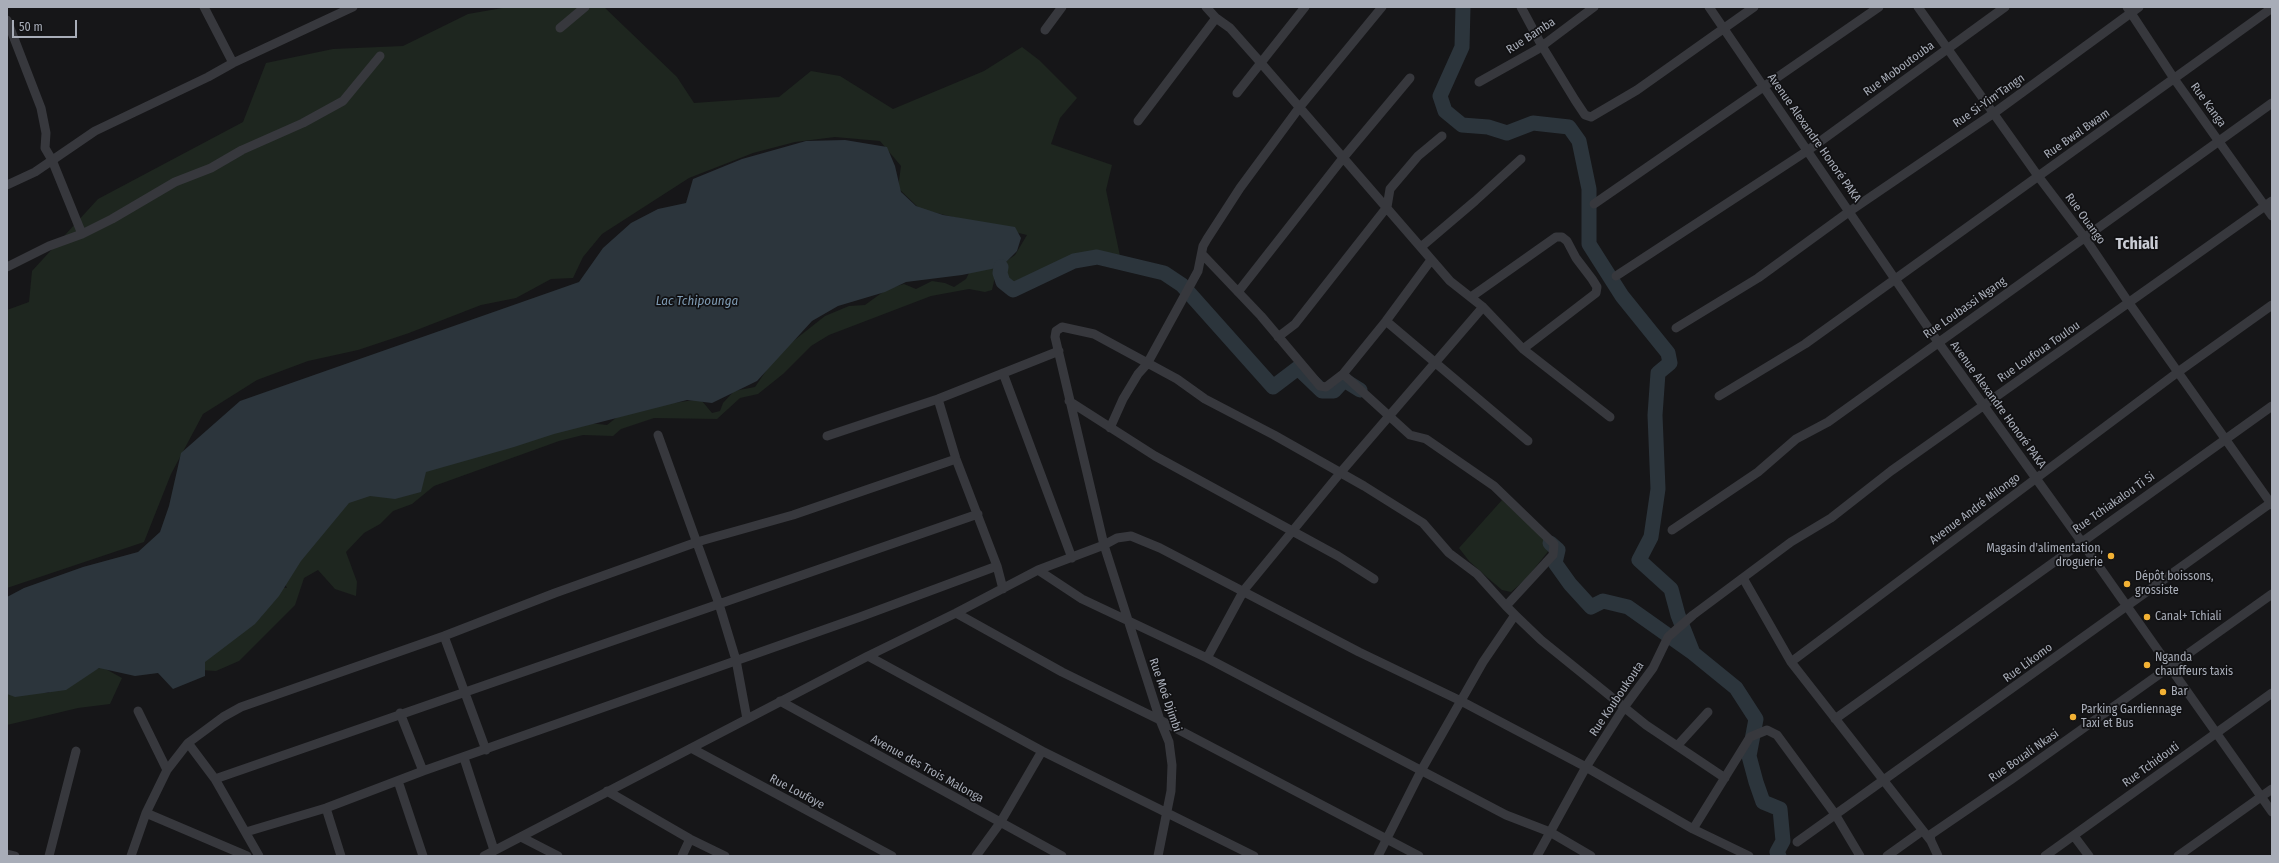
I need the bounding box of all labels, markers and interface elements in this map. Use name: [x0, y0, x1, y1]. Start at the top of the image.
scale bar: [14, 12, 79, 38]
street label: Rue Bamba: [1504, 15, 1558, 57]
text: 50 m: [19, 20, 43, 34]
street label: Rue Moboutouba: [1861, 39, 1937, 99]
street label: Avenue Alexandre Honoré PAKA: [1764, 71, 1864, 205]
street label: Rue Si-Yim'Tangn: [1950, 71, 2028, 131]
street label: Rue Kanga: [2187, 80, 2229, 130]
street label: Rue Bwal Bwam: [2041, 106, 2113, 162]
street label: Rue Ouango: [2062, 191, 2108, 247]
district label: Tchiali: [2116, 235, 2158, 255]
street label: Rue Loubassi Ngang: [1921, 274, 2009, 342]
water label: Lac Tchipounga: [656, 293, 738, 309]
street label: Rue Loufoua Toulou: [1995, 318, 2083, 386]
street label: Avenue Alexandre Honoré PAKA: [1947, 339, 2049, 471]
street label: Rue Tchiakalou Ti Si: [2070, 469, 2158, 537]
street label: Avenue André Milongo: [1927, 470, 2023, 548]
place label: Magasin d'alimentation, droguerie: [1986, 542, 2103, 570]
marker: Magasin d'alimentation, droguerie: [2106, 551, 2116, 561]
place label: Dépôt boissons, grossiste: [2135, 570, 2213, 598]
marker: Dépôt boissons, grossiste: [2122, 579, 2132, 589]
place label: Canal+ Tchiali: [2155, 610, 2222, 624]
marker: Canal+ Tchiali: [2142, 612, 2152, 622]
street label: Rue Likomo: [2001, 640, 2055, 686]
place label: Nganda chauffeurs taxis: [2155, 651, 2233, 679]
street label: Rue Moé Djimbi: [1146, 656, 1184, 734]
street label: Rue Kouboukouta: [1587, 659, 1647, 739]
marker: Nganda chauffeurs taxis: [2142, 660, 2152, 670]
place label: Bar: [2171, 685, 2188, 699]
marker: Bar: [2158, 687, 2168, 697]
place label: Parking Gardiennage Taxi et Bus: [2081, 703, 2182, 731]
marker: Parking Gardiennage Taxi et Bus: [2068, 712, 2078, 722]
street label: Rue Bouali Nkasi: [1986, 727, 2062, 785]
street label: Avenue des Trois Malonga: [868, 732, 986, 806]
street label: Rue Tchidouti: [2120, 740, 2182, 790]
street label: Rue Loufoye: [767, 771, 827, 813]

